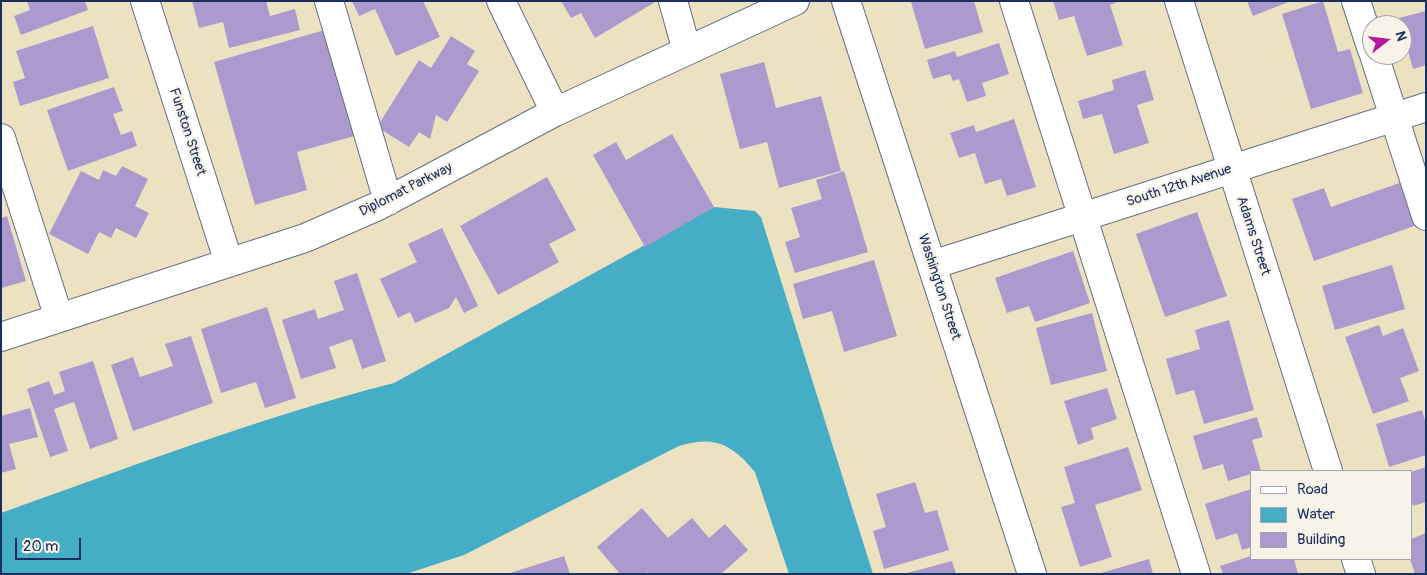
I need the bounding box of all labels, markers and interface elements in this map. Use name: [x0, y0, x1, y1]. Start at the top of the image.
north arrow: [1362, 15, 1412, 65]
text: N: [1391, 29, 1410, 43]
street label: Funston Street: [165, 86, 209, 178]
street label: Diplomat Parkway: [357, 159, 455, 221]
street label: South 12th Avenue: [1124, 161, 1234, 211]
street label: Adams Street: [1232, 194, 1274, 278]
street label: Washington Street: [914, 232, 964, 342]
legend: [1250, 470, 1412, 560]
text: Road: [1297, 480, 1328, 499]
text: Water: [1297, 505, 1335, 524]
scale bar: [18, 528, 84, 560]
text: Building: [1297, 530, 1345, 549]
text: 20 m: [23, 537, 58, 556]

